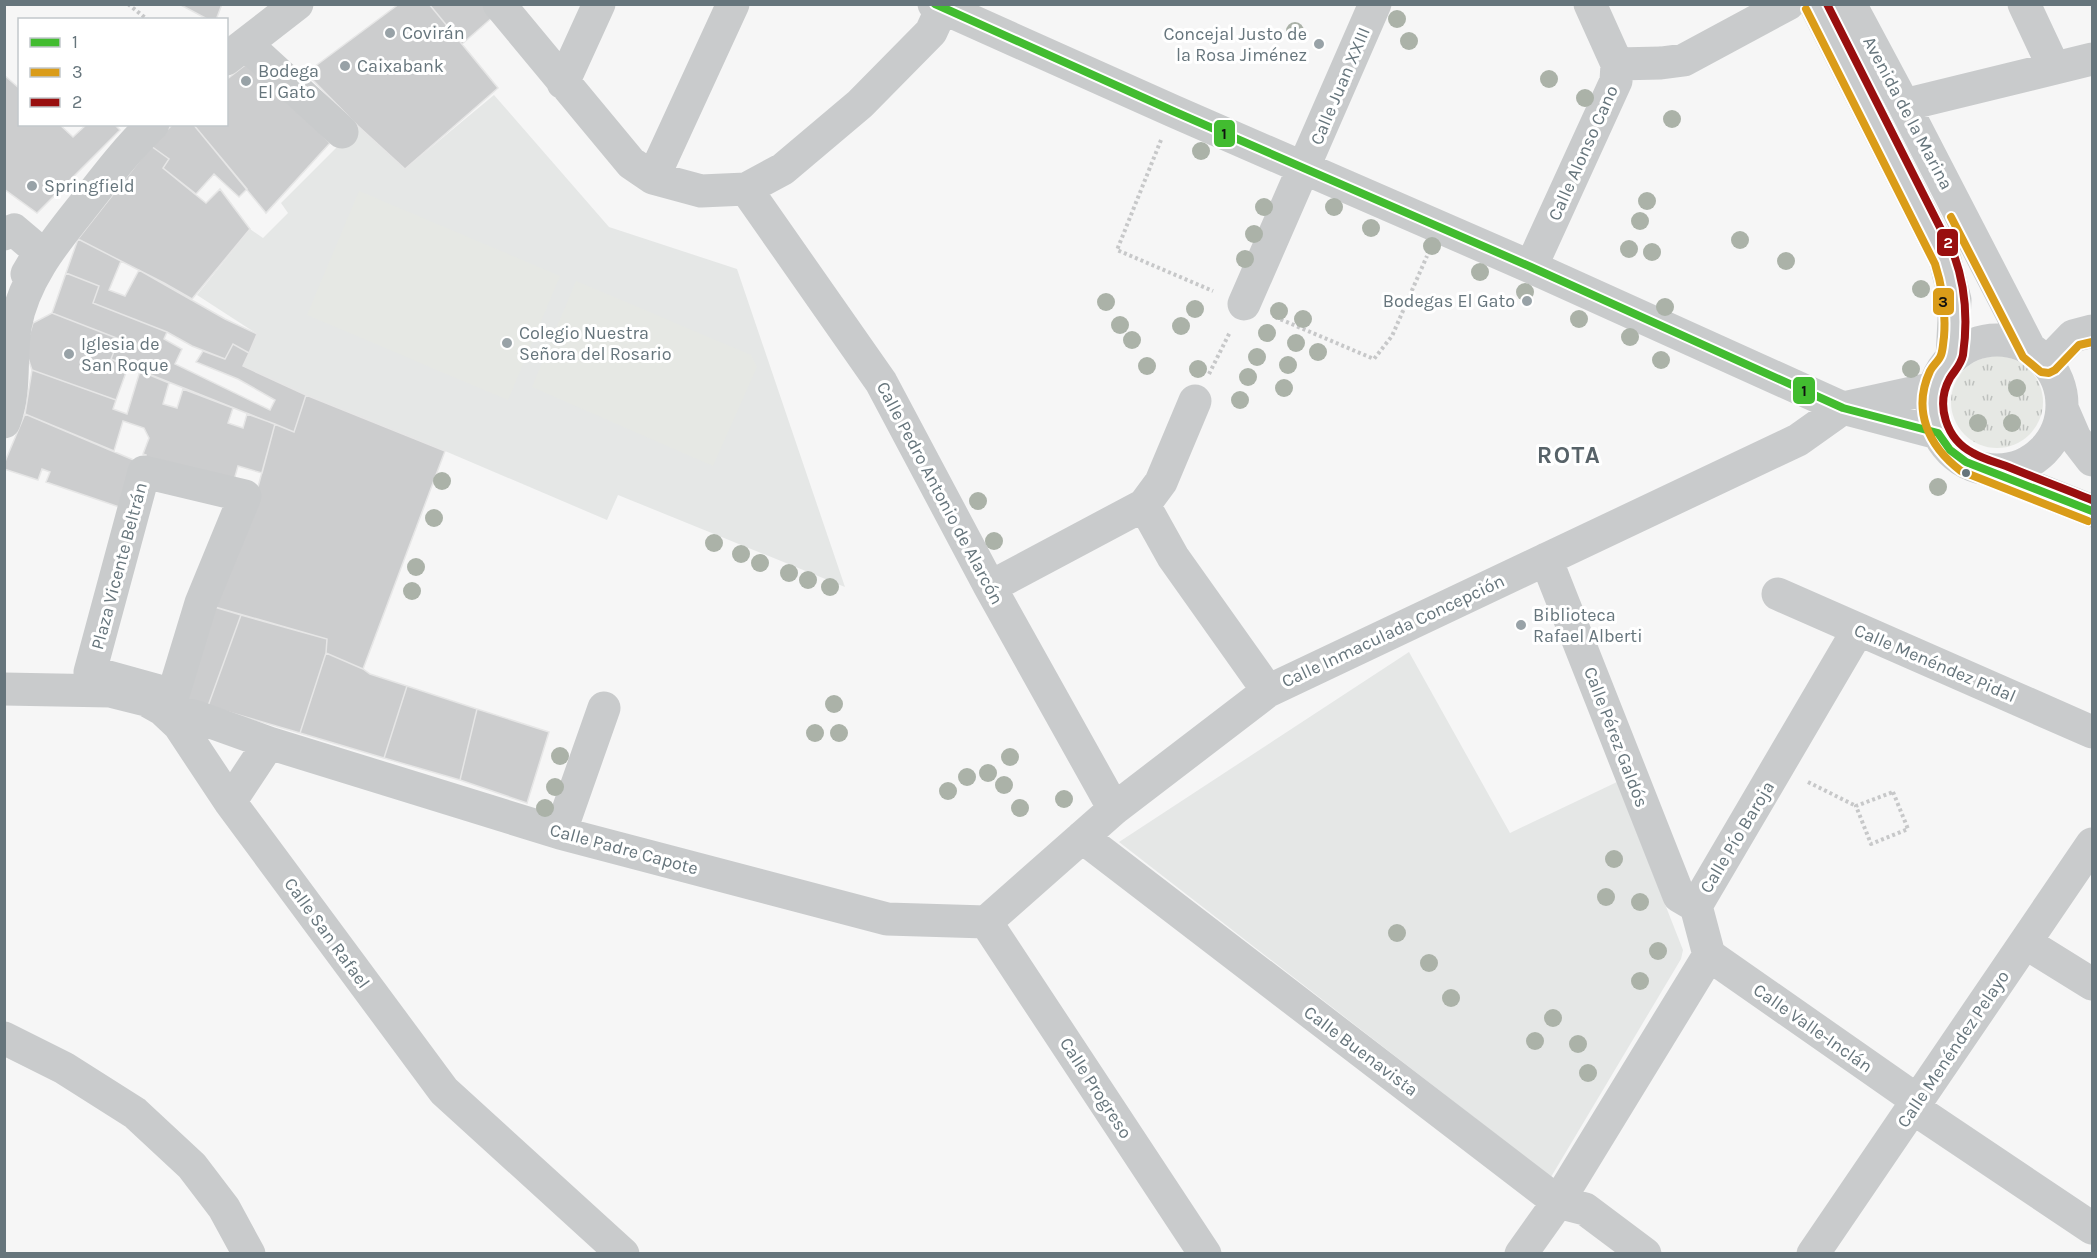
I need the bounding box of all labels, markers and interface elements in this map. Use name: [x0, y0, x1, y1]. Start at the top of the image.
legend: [18, 18, 228, 126]
place label: Covirán: [402, 22, 465, 44]
place label: Concejal Justo de la Rosa Jiménez: [1163, 23, 1307, 66]
street label: Calle Juan XXIII: [1305, 24, 1375, 148]
marker: Covirán: [383, 26, 397, 40]
text: 1: [72, 31, 78, 53]
street label: Avenida de la Marina: [1858, 33, 1958, 193]
marker: Concejal Justo de la Rosa Jiménez: [1312, 37, 1326, 51]
place label: Caixabank: [357, 55, 444, 77]
marker: Caixabank: [338, 59, 352, 73]
place label: Bodega El Gato: [258, 60, 319, 103]
text: 3: [72, 61, 83, 83]
marker: Bodega El Gato: [239, 74, 253, 88]
street label: Calle Alonso Cano: [1543, 82, 1623, 224]
text: 2: [72, 91, 82, 113]
line badge: 1: [1213, 119, 1236, 148]
text: 1: [1221, 124, 1227, 143]
place label: Springfield: [44, 175, 135, 197]
marker: Springfield: [25, 179, 39, 193]
line badge: 2: [1936, 228, 1959, 257]
text: 2: [1943, 233, 1953, 252]
line badge: 3: [1932, 287, 1955, 316]
place label: Bodegas El Gato: [1383, 290, 1515, 312]
text: 3: [1938, 292, 1948, 311]
marker: Bodegas El Gato: [1520, 294, 1534, 308]
place label: Colegio Nuestra Señora del Rosario: [519, 322, 672, 365]
place label: Iglesia de San Roque: [81, 333, 168, 376]
marker: Colegio Nuestra Señora del Rosario: [500, 336, 514, 350]
marker: Iglesia de San Roque: [62, 347, 76, 361]
line badge: 1: [1792, 376, 1816, 405]
street label: Calle Pedro Antonio de Alarcón: [872, 378, 1008, 608]
text: 1: [1801, 381, 1807, 400]
district label: ROTA: [1537, 441, 1601, 469]
unlabelled marker: [1960, 467, 1972, 479]
street label: Plaza Vicente Beltrán: [86, 480, 152, 652]
street label: Calle Inmaculada Concepción: [1278, 570, 1508, 692]
place label: Biblioteca Rafael Alberti: [1533, 604, 1643, 647]
marker: Biblioteca Rafael Alberti: [1514, 618, 1528, 632]
street label: Calle Menéndez Pidal: [1851, 619, 2019, 707]
street label: Calle Pérez Galdós: [1579, 664, 1653, 810]
street label: Calle Pío Baroja: [1695, 777, 1779, 897]
street label: Calle Padre Capote: [548, 819, 700, 879]
street label: Calle San Rafael: [279, 873, 375, 993]
street label: Calle Menéndez Pelayo: [1892, 966, 2014, 1132]
street label: Calle Valle-Inclán: [1749, 979, 1877, 1077]
street label: Calle Buenavista: [1300, 1001, 1422, 1101]
street label: Calle Progreso: [1055, 1033, 1137, 1143]

